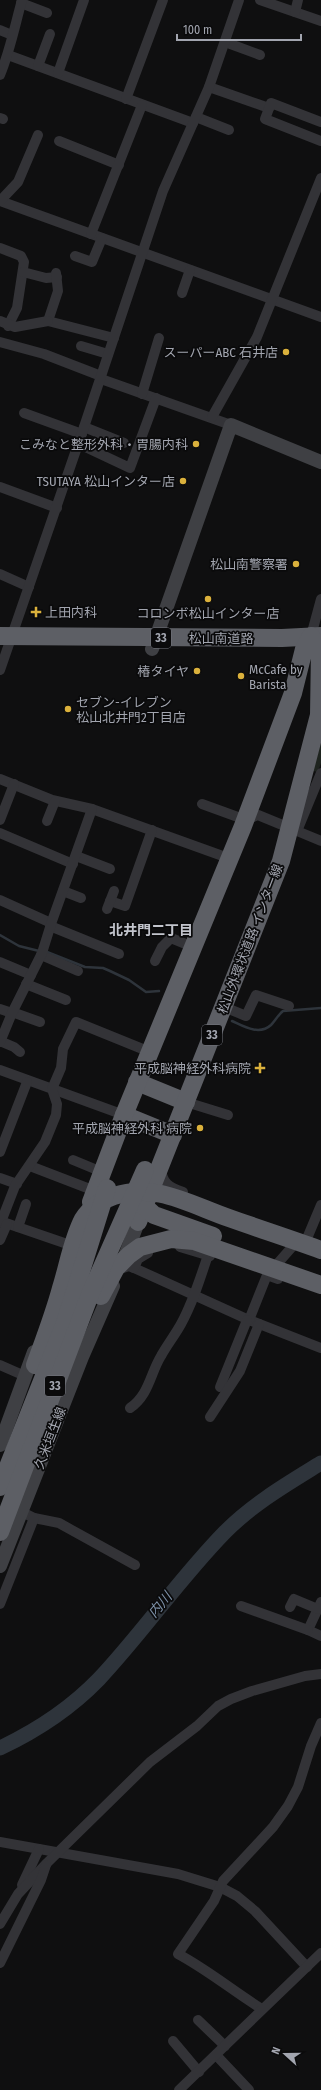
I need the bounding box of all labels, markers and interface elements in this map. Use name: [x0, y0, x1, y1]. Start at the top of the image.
scale bar: [177, 16, 301, 42]
text: 100 m: [183, 23, 212, 37]
place label: スーパーABC 石井店: [164, 345, 278, 360]
marker: スーパーABC 石井店: [281, 347, 291, 357]
place label: こみなと整形外科・胃腸内科: [19, 437, 188, 452]
marker: こみなと整形外科・胃腸内科: [191, 439, 201, 449]
place label: TSUTAYA 松山インター店: [37, 474, 175, 489]
marker: TSUTAYA 松山インター店: [178, 476, 188, 486]
place label: 松山南警察署: [210, 557, 288, 572]
marker: 松山南警察署: [291, 559, 301, 569]
marker: コロンボ松山インター店: [203, 594, 213, 604]
place label: 上田内科: [45, 605, 97, 620]
marker: 上田内科: [30, 606, 42, 618]
place label: コロンボ松山インター店: [136, 606, 280, 621]
road number: 33: [151, 628, 171, 648]
street label: 松山南道路: [188, 631, 254, 646]
place label: McCafe by Barista: [249, 662, 303, 692]
place label: 椿タイヤ: [137, 664, 189, 679]
marker: 椿タイヤ: [192, 666, 202, 676]
marker: McCafe by Barista: [236, 671, 246, 681]
place label: セブン-イレブン 松山北井門2丁目店: [76, 695, 186, 725]
marker: セブン-イレブン 松山北井門2丁目店: [63, 704, 73, 714]
street label: 松山外環状道路 インター線: [214, 862, 286, 1016]
district label: 北井門二丁目: [109, 922, 193, 939]
road number: 33: [202, 1025, 222, 1045]
place label: 平成脳神経外科病院: [134, 1061, 251, 1076]
marker: 平成脳神経外科病院: [254, 1062, 266, 1074]
place label: 平成脳神経外科 病院: [72, 1121, 192, 1136]
marker: 平成脳神経外科 病院: [195, 1123, 205, 1133]
road number: 33: [45, 1376, 65, 1396]
street label: 久米垣生線: [31, 1405, 69, 1471]
water label: 内川: [144, 1587, 177, 1621]
north arrow: [265, 2034, 305, 2074]
text: N: [269, 2045, 283, 2056]

